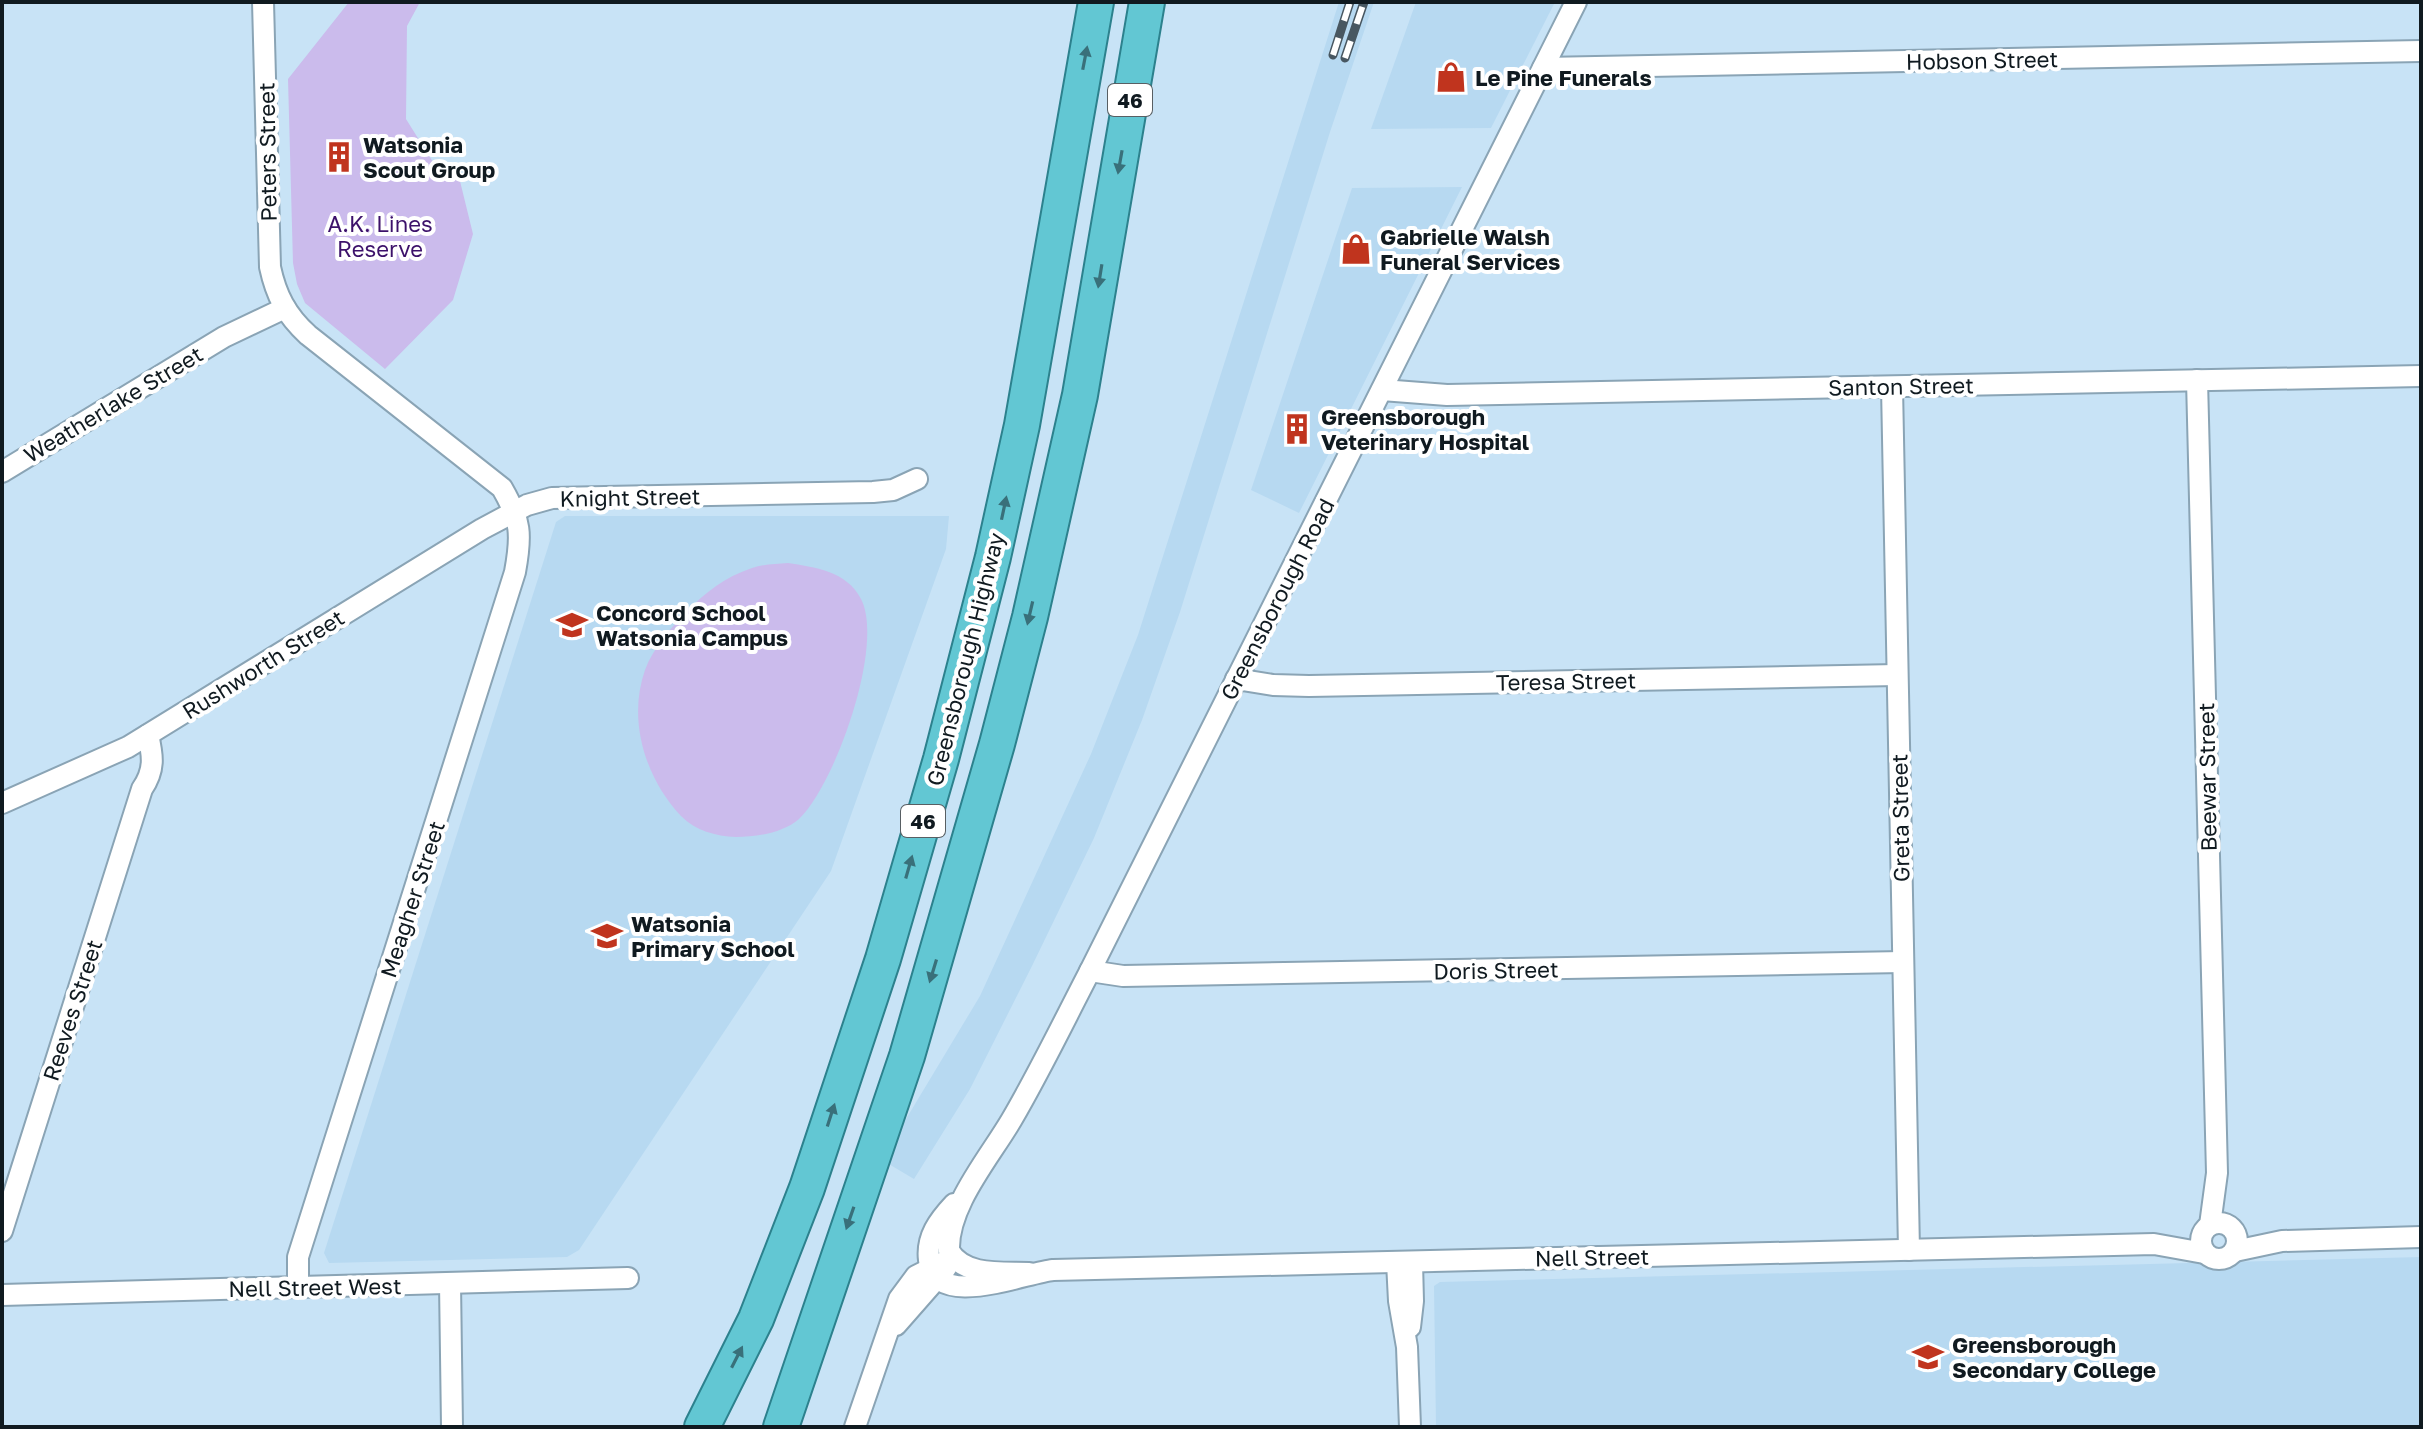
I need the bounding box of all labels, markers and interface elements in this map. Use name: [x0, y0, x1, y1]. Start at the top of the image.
one-way arrow: [1080, 45, 1092, 70]
street label: Hobson Street: [1906, 45, 2058, 75]
shop icon: Le Pine Funerals: [1434, 60, 1468, 94]
place label: Le Pine Funerals: [1475, 64, 1652, 91]
street label: Peters Street: [252, 82, 282, 222]
road number: 46: [1108, 84, 1152, 116]
place label: Watsonia Scout Group: [363, 131, 495, 183]
building icon: Watsonia Scout Group: [322, 140, 356, 174]
one-way arrow: [1113, 150, 1125, 175]
park label: A.K. Lines Reserve: [327, 210, 433, 262]
place label: Gabrielle Walsh Funeral Services: [1380, 223, 1560, 275]
shop icon: Gabrielle Walsh Funeral Services: [1339, 232, 1373, 266]
one-way arrow: [1094, 264, 1106, 289]
street label: Weatherlake Street: [19, 340, 207, 468]
street label: Santon Street: [1828, 371, 1974, 401]
place label: Greensborough Veterinary Hospital: [1321, 403, 1529, 455]
building icon: Greensborough Veterinary Hospital: [1280, 412, 1314, 446]
street label: Knight Street: [559, 482, 701, 512]
street label: Greensborough Road: [1214, 494, 1340, 704]
one-way arrow: [998, 495, 1011, 520]
street label: Greensborough Highway: [920, 530, 1010, 788]
place label: Concord School Watsonia Campus: [596, 599, 788, 651]
one-way arrow: [1024, 600, 1036, 625]
street label: Rushworth Street: [177, 603, 349, 725]
school or university icon: Concord School Watsonia Campus: [555, 608, 589, 642]
street label: Teresa Street: [1496, 666, 1636, 696]
street label: Beewar Street: [2192, 702, 2222, 852]
street label: Greta Street: [1885, 754, 1915, 882]
road number: 46: [901, 805, 945, 837]
street label: Meagher Street: [374, 817, 450, 981]
one-way arrow: [904, 855, 916, 880]
place label: Watsonia Primary School: [631, 910, 795, 962]
school or university icon: Watsonia Primary School: [590, 919, 624, 953]
street label: Reeves Street: [36, 936, 108, 1084]
street label: Doris Street: [1433, 955, 1559, 985]
one-way arrow: [926, 960, 939, 984]
one-way arrow: [825, 1103, 837, 1127]
one-way arrow: [844, 1206, 856, 1230]
street label: Nell Street: [1535, 1243, 1649, 1271]
street label: Nell Street West: [228, 1272, 402, 1302]
place label: Greensborough Secondary College: [1952, 1331, 2156, 1383]
school or university icon: Greensborough Secondary College: [1911, 1340, 1945, 1374]
one-way arrow: [730, 1346, 744, 1369]

